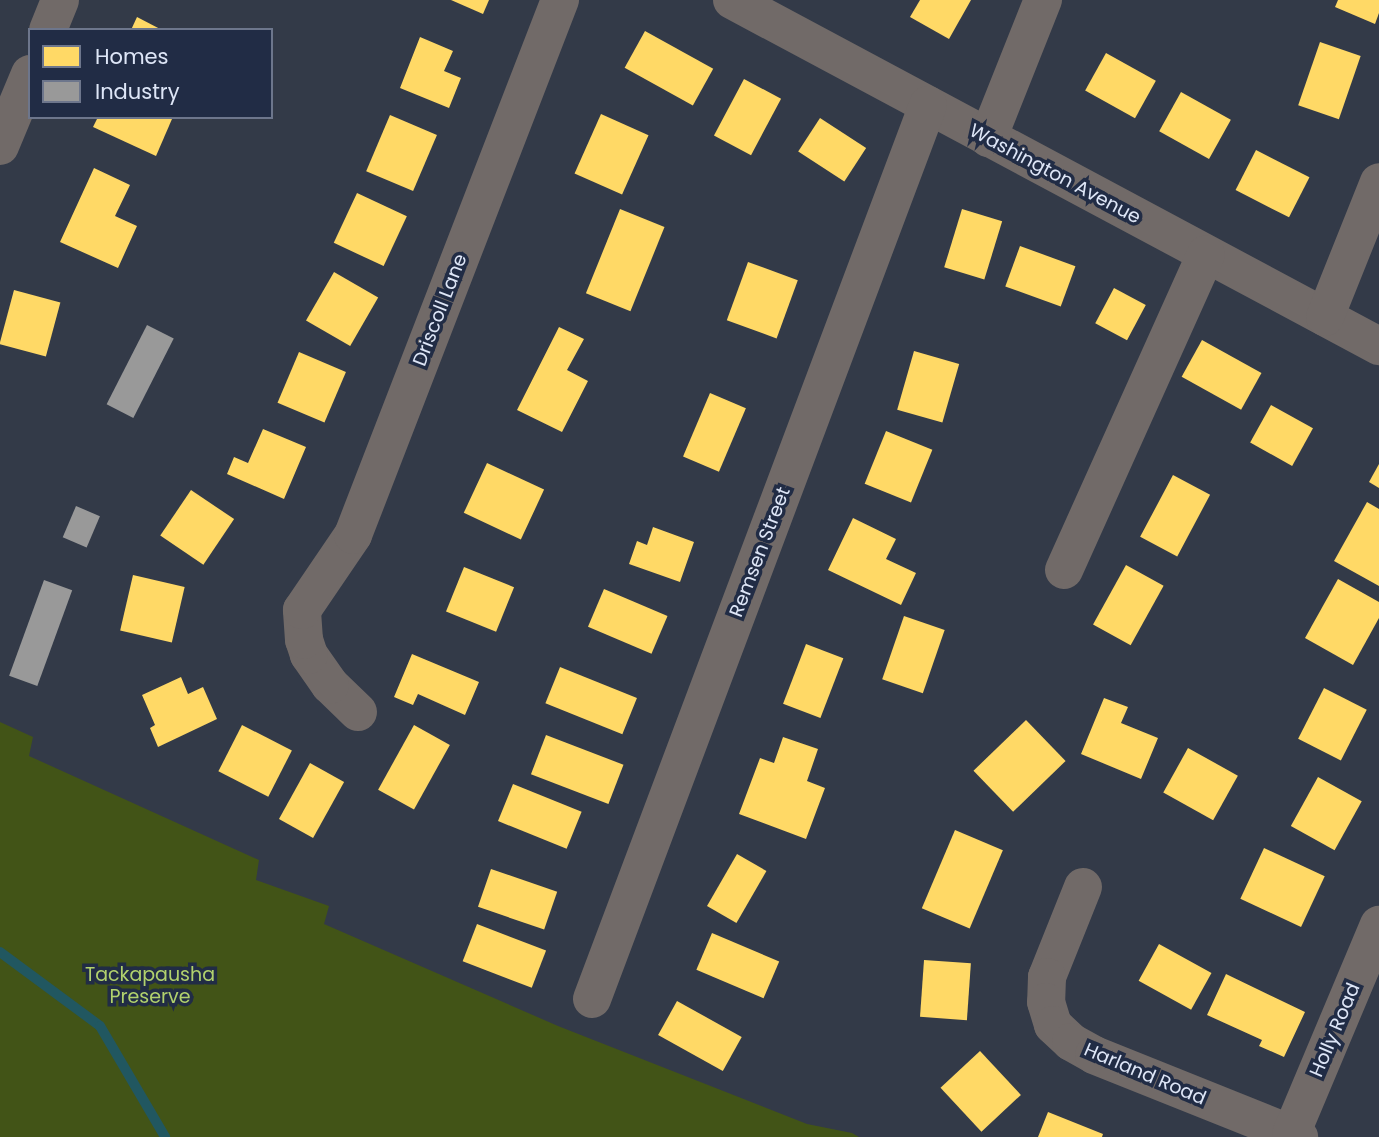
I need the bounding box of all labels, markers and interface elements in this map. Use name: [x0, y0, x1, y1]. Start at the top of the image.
legend: [28, 28, 273, 119]
text: Homes: [95, 42, 169, 71]
text: Industry: [95, 77, 180, 106]
street label: Washington Avenue: [965, 119, 1145, 229]
street label: Driscoll Lane: [408, 251, 472, 369]
street label: Remsen Street: [725, 484, 795, 620]
park label: Tackapausha Preserve: [85, 964, 215, 1008]
street label: Holly Road: [1305, 980, 1365, 1080]
street label: Harland Road: [1081, 1038, 1209, 1110]

